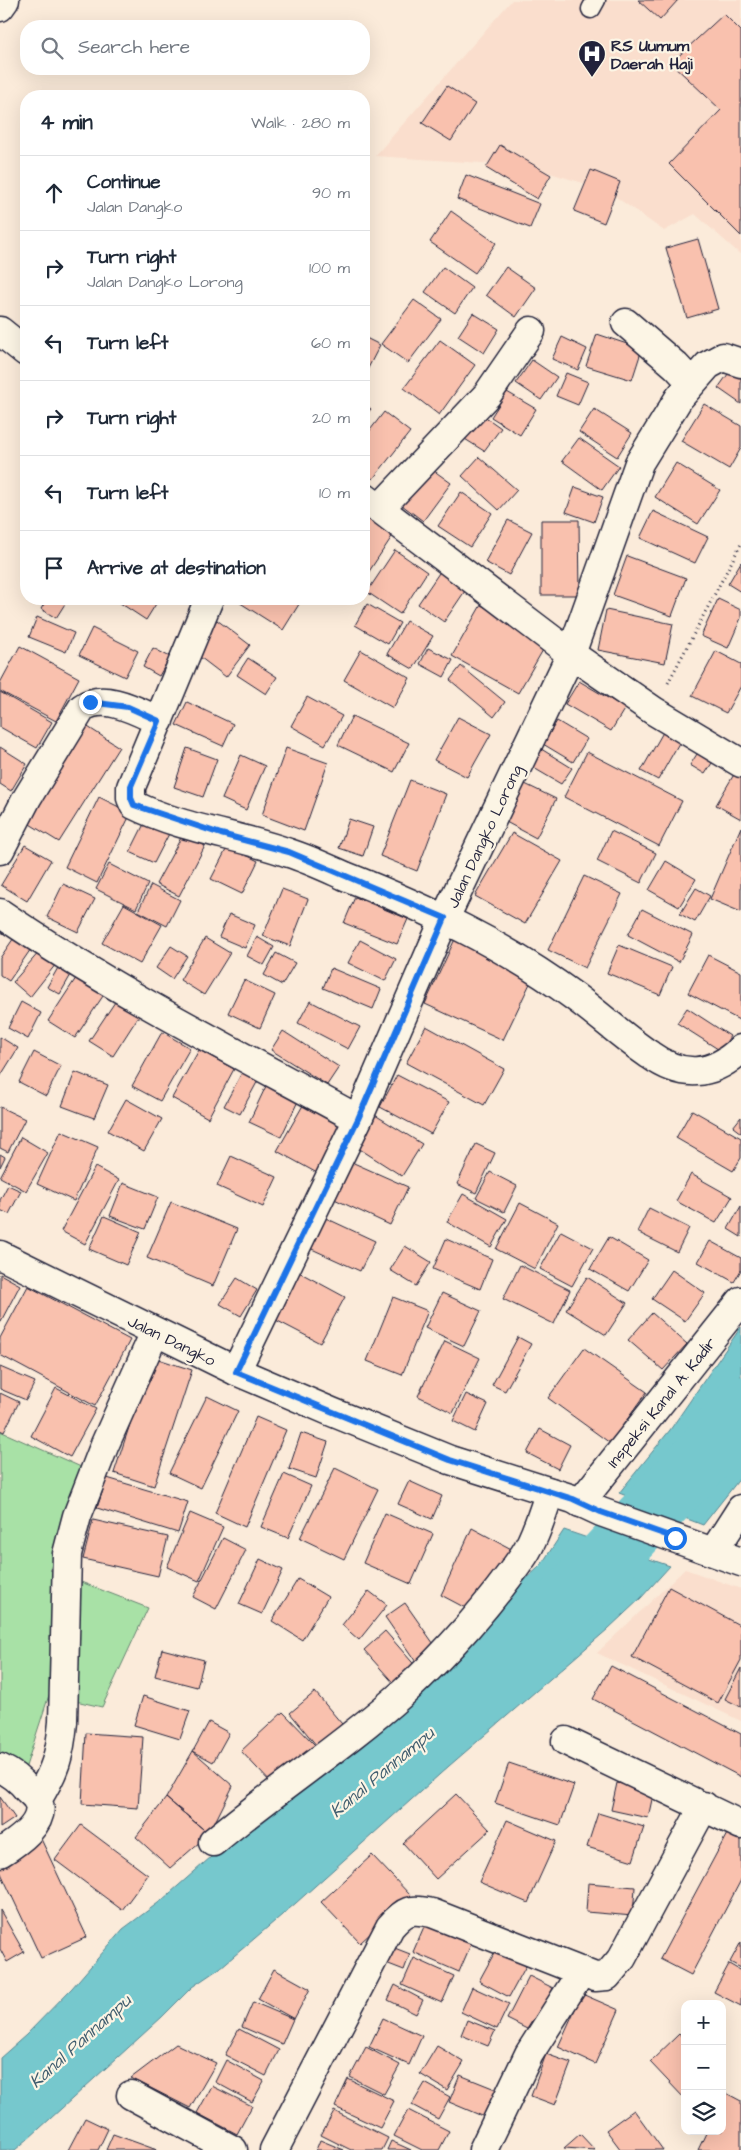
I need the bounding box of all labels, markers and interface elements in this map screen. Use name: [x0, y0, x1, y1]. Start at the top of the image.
search box: [20, 20, 370, 75]
icon: search: [38, 34, 66, 62]
text: Search here: [78, 34, 190, 61]
place label: RS Uumum Daerah Haji: [611, 35, 693, 75]
hospital icon: RS Uumum Daerah Haji: [577, 39, 607, 78]
text: 4 min: [40, 108, 93, 137]
text: Walk · 280 m: [251, 112, 350, 134]
text: Continue: [87, 169, 161, 196]
icon: ahead: [40, 179, 68, 207]
text: 90 m: [312, 182, 350, 204]
text: Jalan Dangko: [87, 196, 182, 218]
text: Turn right: [87, 244, 176, 271]
icon: right: [40, 254, 68, 282]
text: 100 m: [309, 257, 350, 279]
text: Jalan Dangko Lorong: [87, 271, 243, 293]
icon: left: [40, 329, 68, 357]
text: Turn left: [87, 330, 168, 357]
text: 60 m: [311, 332, 350, 354]
icon: right: [40, 404, 68, 432]
text: Turn right: [87, 405, 176, 432]
text: 20 m: [312, 407, 350, 429]
icon: left: [40, 479, 68, 507]
text: Turn left: [87, 480, 168, 507]
text: 10 m: [319, 482, 350, 504]
icon: arrive: [40, 554, 68, 582]
text: Arrive at destination: [87, 555, 266, 582]
route end: [79, 691, 102, 714]
street label: Jalan Dangko Lorong: [442, 761, 529, 912]
street label: Jalan Dangko: [123, 1310, 219, 1373]
street label: Inspeksi Kanal A. Kadir: [602, 1333, 721, 1472]
route start: [664, 1527, 687, 1550]
water label: Kanal Pannampu: [325, 1721, 441, 1823]
water label: Kanal Pannampu: [24, 1988, 137, 2094]
map controls: [681, 2000, 726, 2135]
button: +: [681, 2000, 726, 2045]
button: −: [681, 2045, 726, 2090]
button: layers: [681, 2090, 726, 2135]

